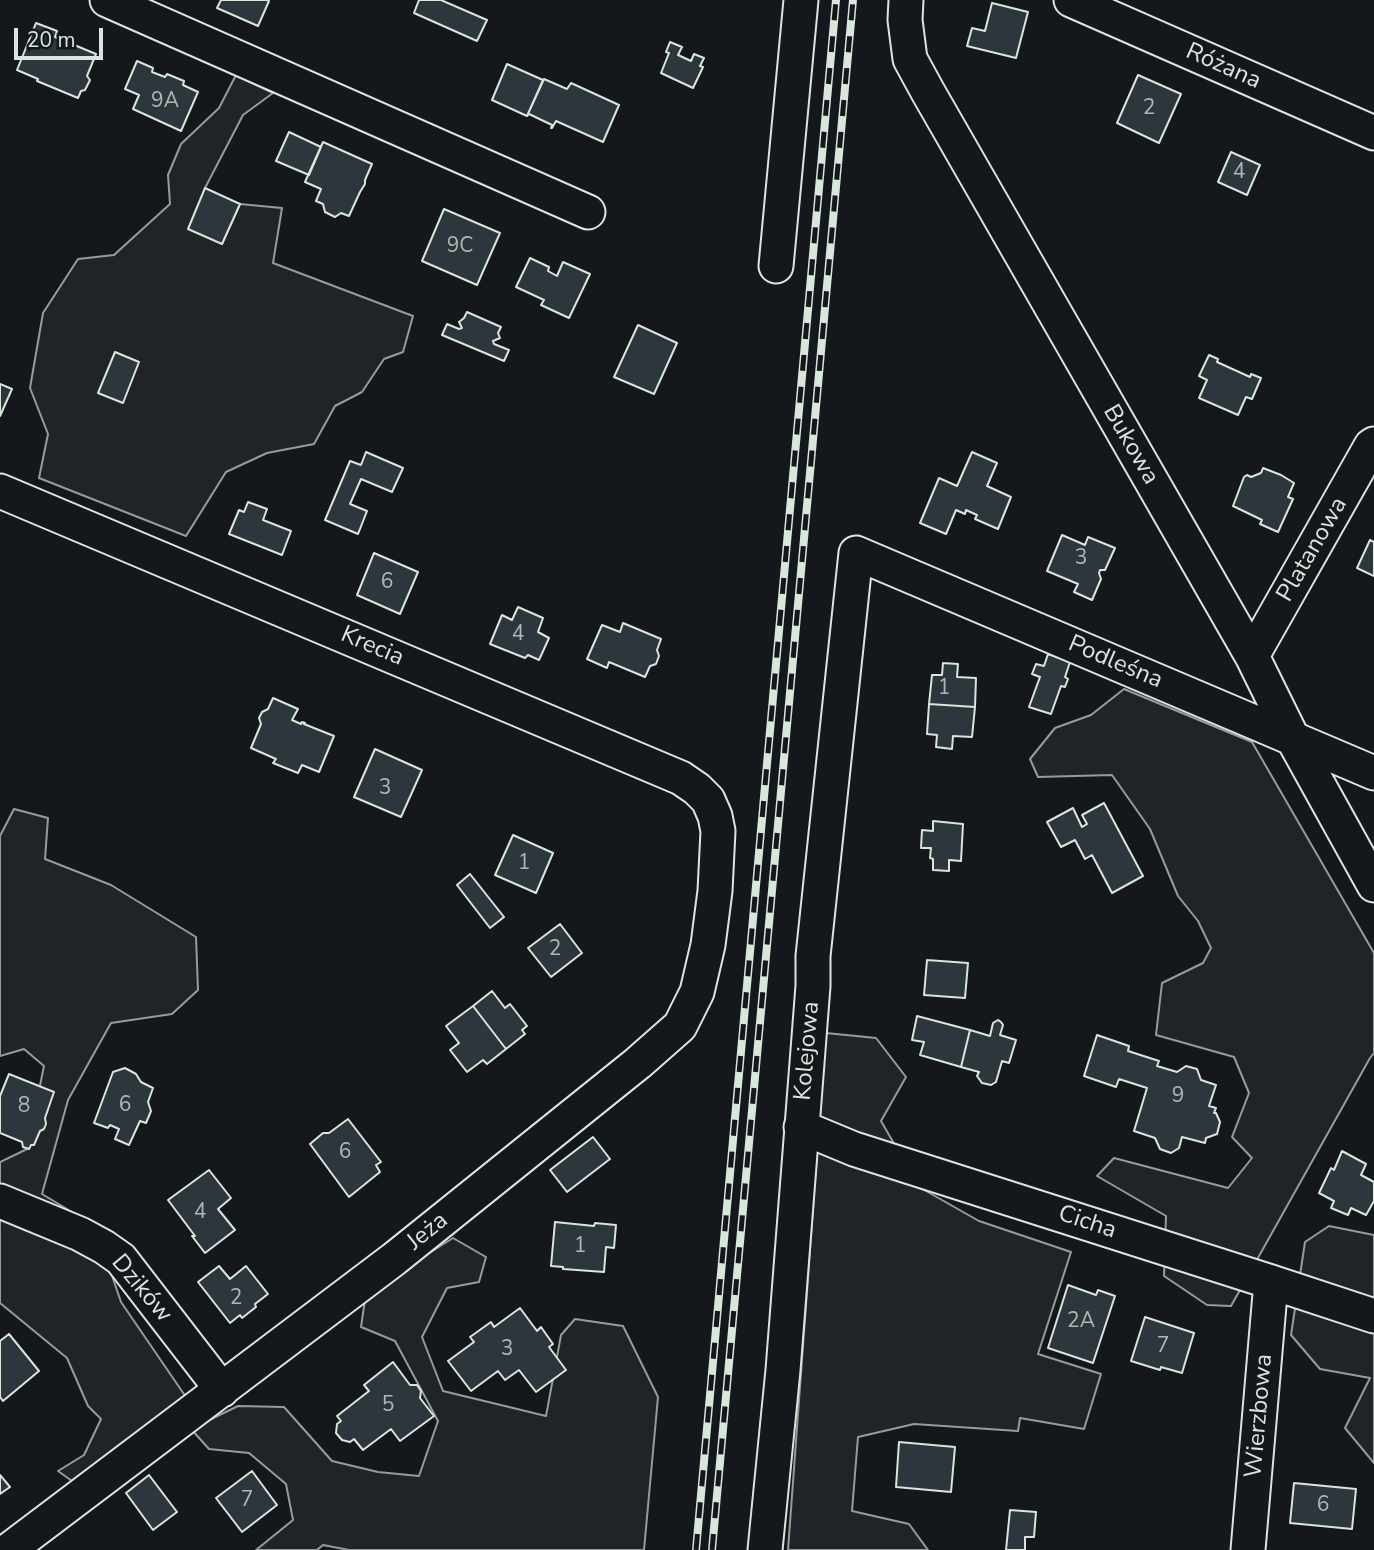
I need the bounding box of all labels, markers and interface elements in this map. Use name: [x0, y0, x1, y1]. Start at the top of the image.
scale bar: [18, 14, 107, 58]
text: 20 m: [27, 26, 76, 54]
street label: Różana: [1181, 38, 1265, 96]
house number: 9A: [151, 89, 179, 115]
house number: 2: [1143, 96, 1155, 122]
house number: 4: [1233, 160, 1245, 186]
house number: 9C: [447, 234, 473, 260]
street label: Bukowa: [1096, 400, 1164, 490]
street label: Platanowa: [1272, 493, 1354, 607]
house number: 3: [1075, 546, 1087, 572]
house number: 6: [381, 570, 393, 596]
street label: Krecia: [336, 621, 408, 673]
house number: 4: [512, 622, 524, 648]
street label: Podleśna: [1064, 630, 1166, 696]
house number: 1: [938, 676, 950, 702]
house number: 3: [379, 776, 391, 802]
house number: 1: [518, 851, 530, 877]
house number: 2: [549, 937, 561, 963]
street label: Kolejowa: [789, 1000, 827, 1102]
house number: 9: [1172, 1084, 1184, 1110]
house number: 6: [119, 1093, 131, 1119]
house number: 8: [18, 1094, 30, 1120]
house number: 6: [339, 1140, 351, 1166]
house number: 4: [194, 1200, 206, 1226]
street label: Cicha: [1054, 1200, 1120, 1246]
street label: Jeża: [402, 1207, 454, 1257]
house number: 1: [574, 1234, 586, 1260]
street label: Dzików: [104, 1249, 178, 1329]
house number: 2: [230, 1286, 242, 1312]
house number: 2A: [1067, 1309, 1095, 1335]
house number: 7: [1157, 1334, 1169, 1360]
house number: 3: [501, 1337, 513, 1363]
street label: Wierzbowa: [1240, 1353, 1280, 1479]
house number: 5: [382, 1393, 394, 1419]
house number: 7: [241, 1488, 253, 1514]
house number: 6: [1317, 1493, 1329, 1519]

